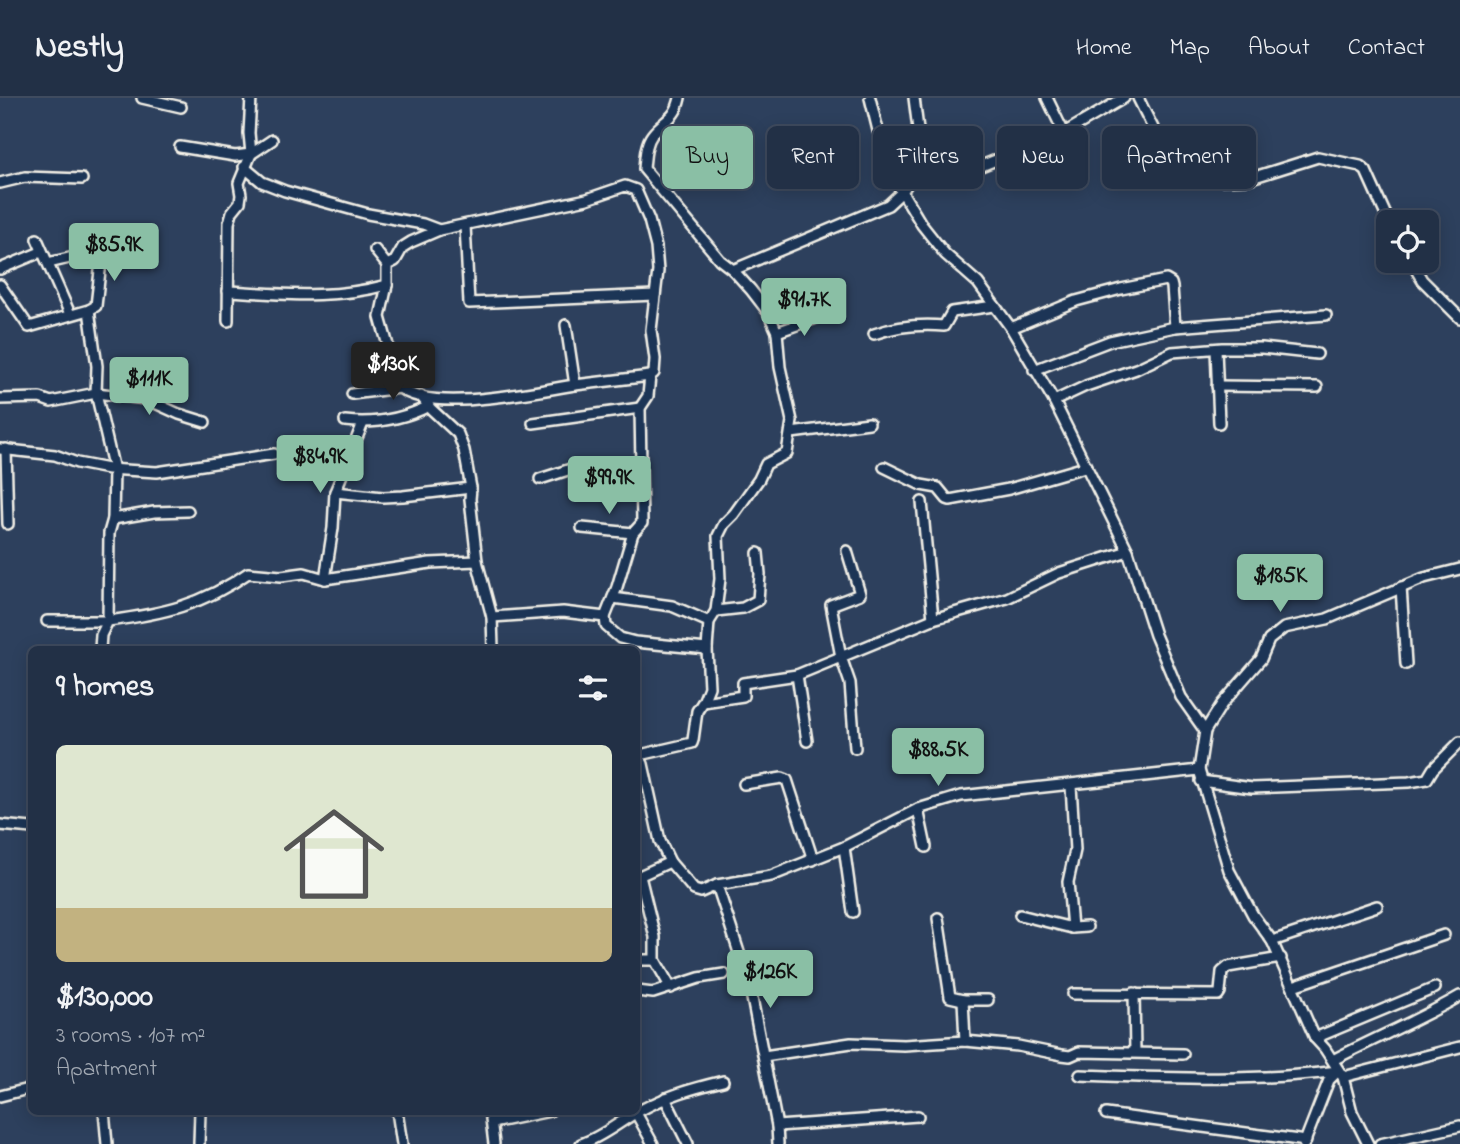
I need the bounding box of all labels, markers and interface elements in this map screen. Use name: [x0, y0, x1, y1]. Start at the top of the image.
text: Nestly: [35, 24, 124, 72]
text: Home: [1076, 31, 1132, 66]
text: Map: [1170, 31, 1210, 66]
text: About: [1248, 31, 1310, 66]
text: Contact: [1348, 31, 1425, 66]
chip: Buy: [662, 126, 753, 189]
chip: Rent: [767, 126, 859, 189]
chip: Filters: [873, 126, 983, 189]
chip: New: [997, 126, 1088, 189]
chip: Apartment: [1102, 126, 1256, 189]
map controls: [1376, 210, 1439, 273]
button: locate: [1376, 210, 1439, 273]
pin: $85.9K: [57, 223, 171, 283]
text: $85.9K: [85, 229, 143, 262]
pin: $91.7K: [747, 278, 861, 338]
text: $91.7K: [777, 284, 831, 317]
pin: $130K: [344, 342, 442, 402]
text: $130K: [367, 348, 419, 381]
pin: $111K: [100, 358, 198, 417]
text: $111K: [125, 363, 173, 396]
pin: $84.9K: [263, 436, 377, 495]
text: $84.9K: [293, 441, 347, 474]
pin: $99.9K: [552, 456, 666, 516]
text: $99.9K: [584, 462, 634, 495]
pin: $185K: [1231, 554, 1329, 614]
text: $185K: [1253, 560, 1307, 593]
text: 9 homes: [56, 666, 154, 710]
icon: filters: [574, 669, 612, 707]
pin: $88.5K: [881, 728, 995, 788]
text: $88.5K: [908, 734, 968, 767]
icon: home: [271, 791, 397, 917]
pin: $126K: [721, 950, 819, 1010]
text: $126K: [743, 956, 797, 989]
text: $130,000: [56, 976, 153, 1020]
text: 3 rooms · 107 m²: [56, 1020, 205, 1053]
text: Apartment: [56, 1053, 157, 1086]

